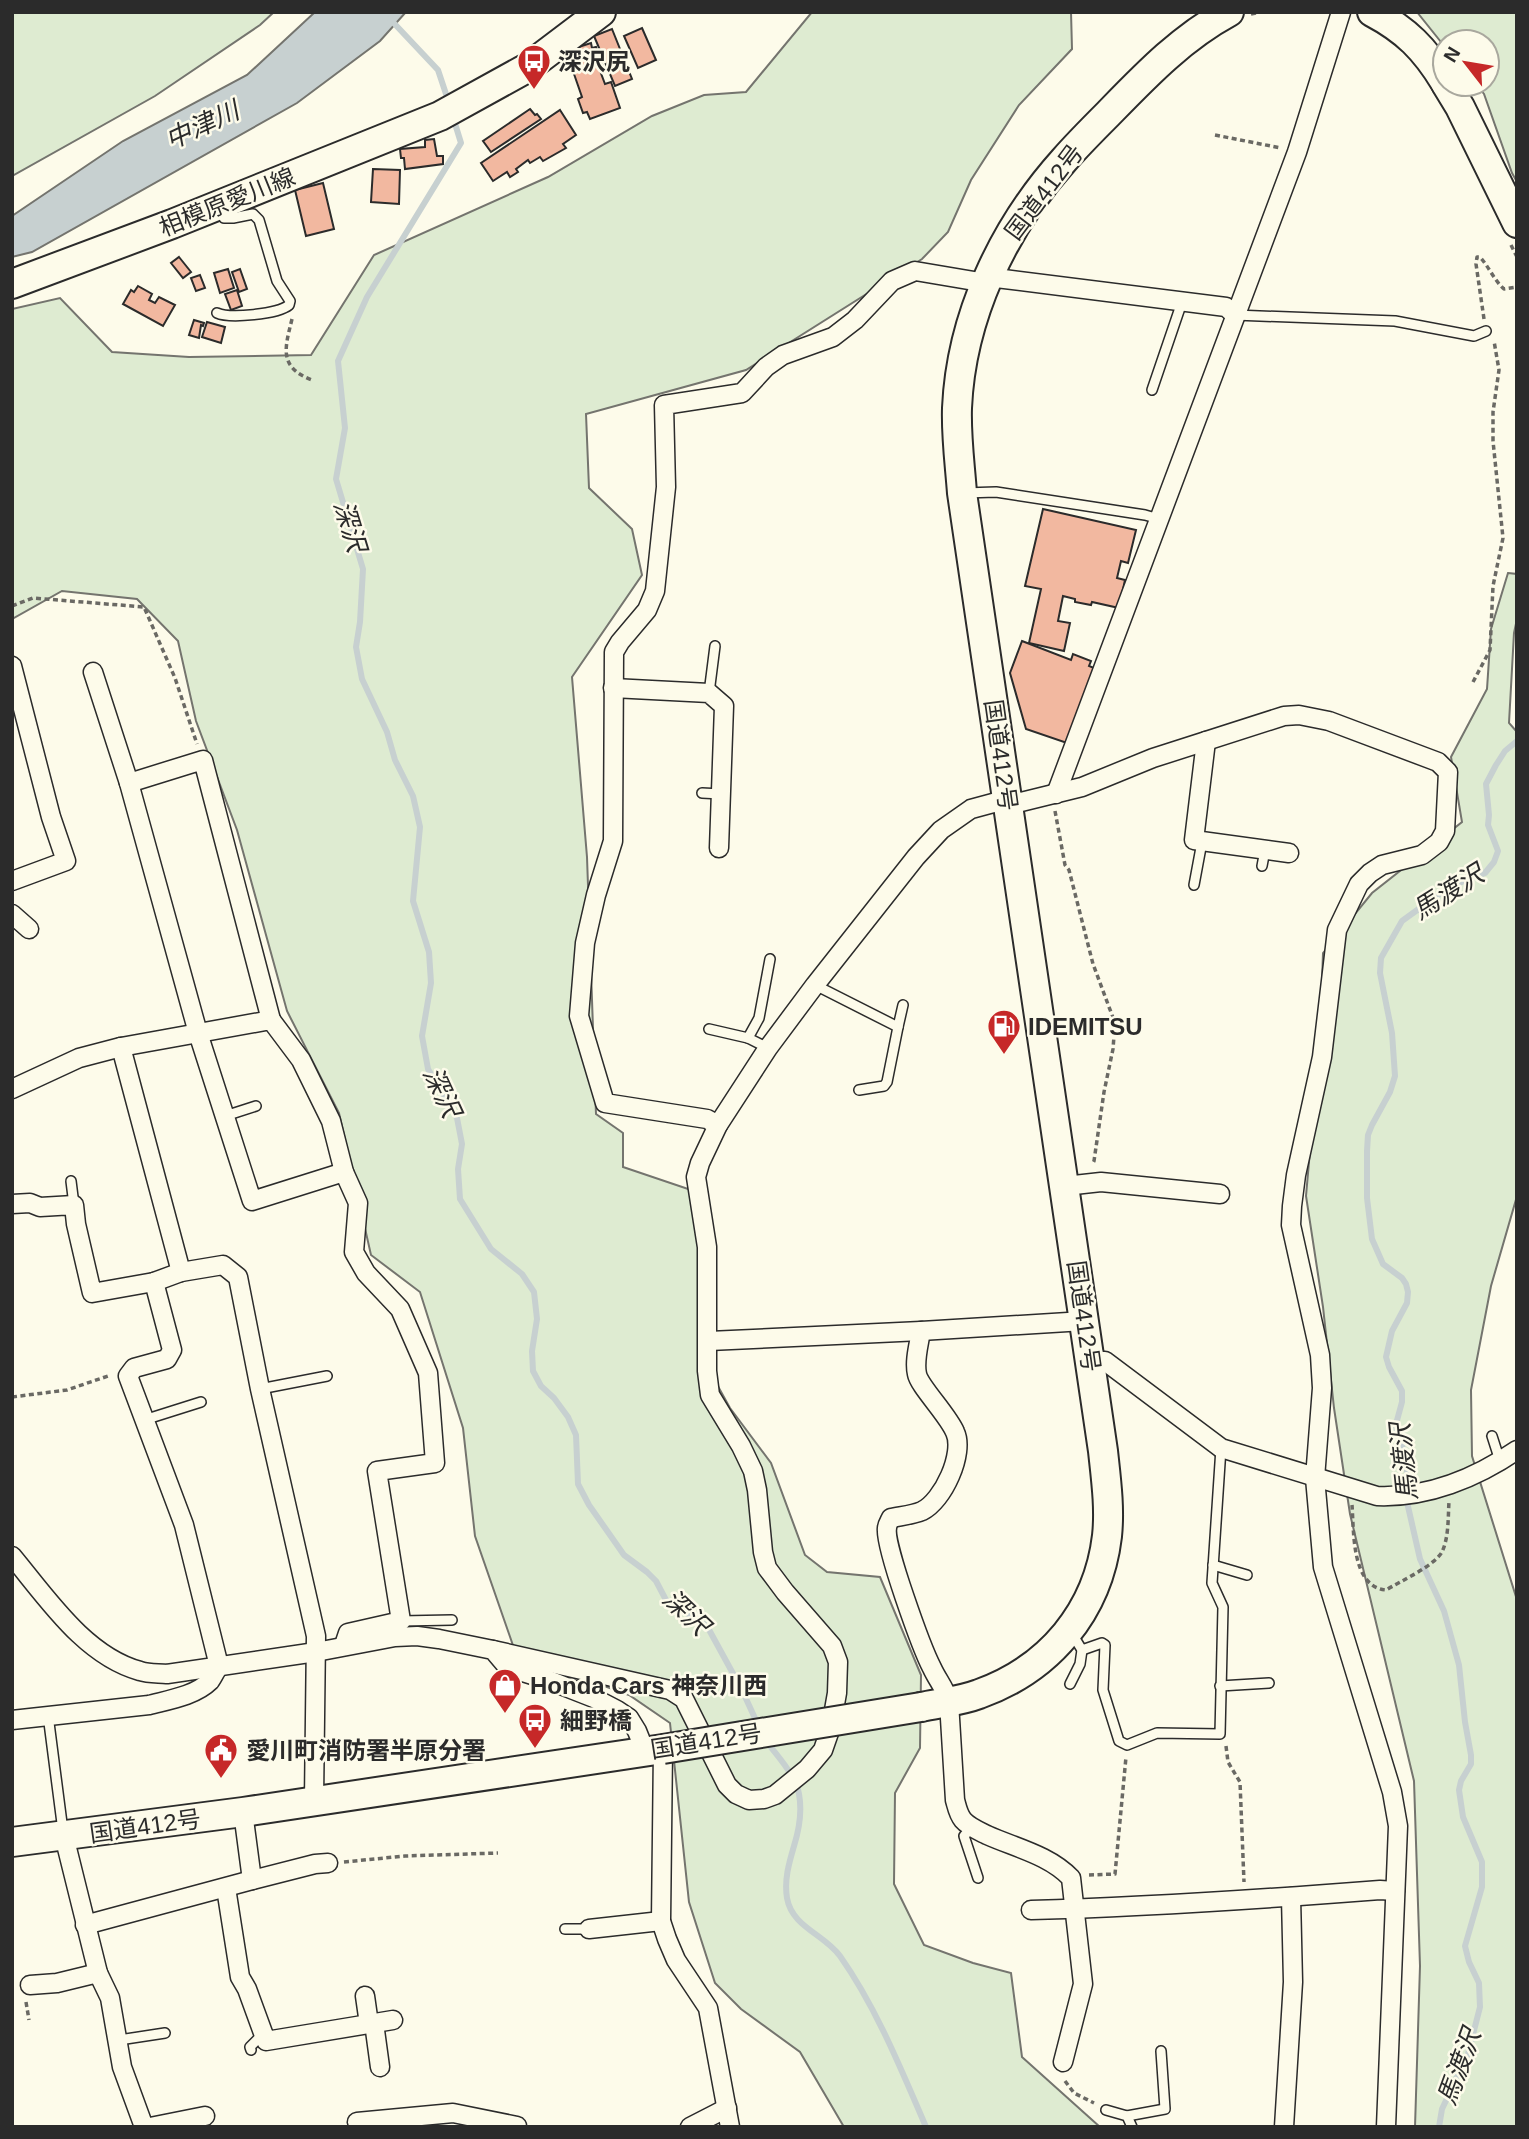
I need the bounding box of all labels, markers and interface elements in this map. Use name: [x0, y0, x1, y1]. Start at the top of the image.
north arrow: [1431, 28, 1501, 98]
bus stop icon: 深沢尻: [515, 42, 553, 91]
text: N: [1439, 43, 1464, 66]
place label: 深沢尻: [558, 48, 630, 75]
water label: 中津川: [160, 94, 246, 155]
street label: 国道412号: [1000, 139, 1088, 245]
street label: 相模原愛川線: [155, 163, 299, 241]
water label: 深沢: [328, 497, 373, 558]
street label: 国道412号: [980, 698, 1022, 812]
water label: 馬渡沢: [1407, 857, 1492, 925]
fuel station icon: IDEMITSU: [985, 1007, 1023, 1056]
place label: IDEMITSU: [1028, 1013, 1143, 1040]
water label: 深沢: [417, 1062, 468, 1125]
street label: 国道412号: [1063, 1259, 1105, 1373]
water label: 馬渡沢: [1385, 1419, 1423, 1502]
water label: 深沢: [657, 1583, 717, 1643]
shop icon: Honda Cars 神奈川西: [486, 1666, 524, 1715]
place label: Honda Cars 神奈川西: [530, 1672, 767, 1699]
bus stop icon: 細野橋: [516, 1701, 554, 1750]
place label: 細野橋: [560, 1707, 632, 1734]
street label: 国道412号: [649, 1719, 763, 1763]
public building icon: 愛川町消防署半原分署: [202, 1731, 240, 1780]
place label: 愛川町消防署半原分署: [246, 1737, 486, 1764]
street label: 国道412号: [88, 1805, 202, 1847]
water label: 馬渡沢: [1432, 2022, 1487, 2109]

